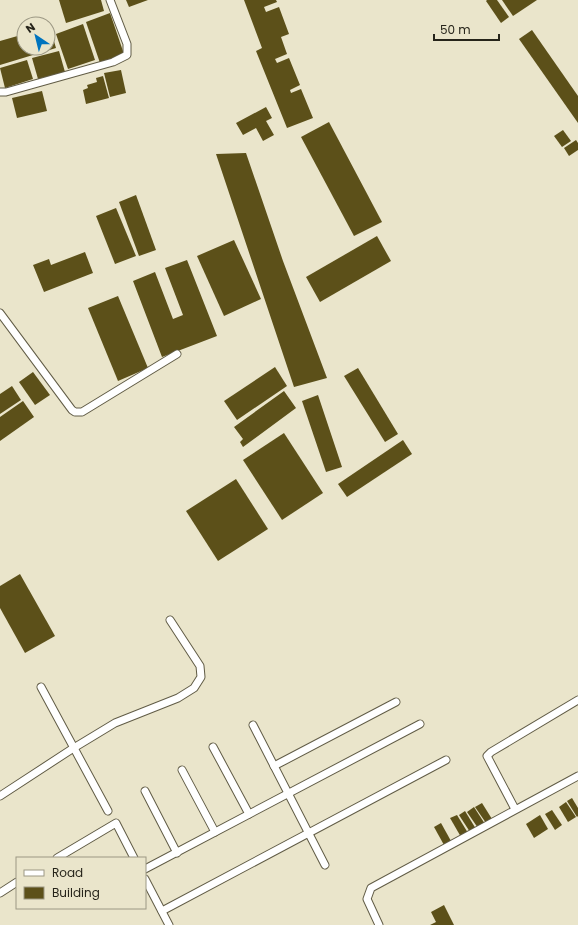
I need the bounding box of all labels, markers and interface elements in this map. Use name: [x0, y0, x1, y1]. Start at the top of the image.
north arrow: [16, 16, 56, 56]
scale bar: [434, 16, 499, 42]
text: N: [22, 19, 38, 37]
text: 50 m: [440, 21, 471, 38]
legend: [16, 857, 146, 909]
text: Road: [52, 864, 83, 881]
text: Building: [52, 884, 100, 901]

